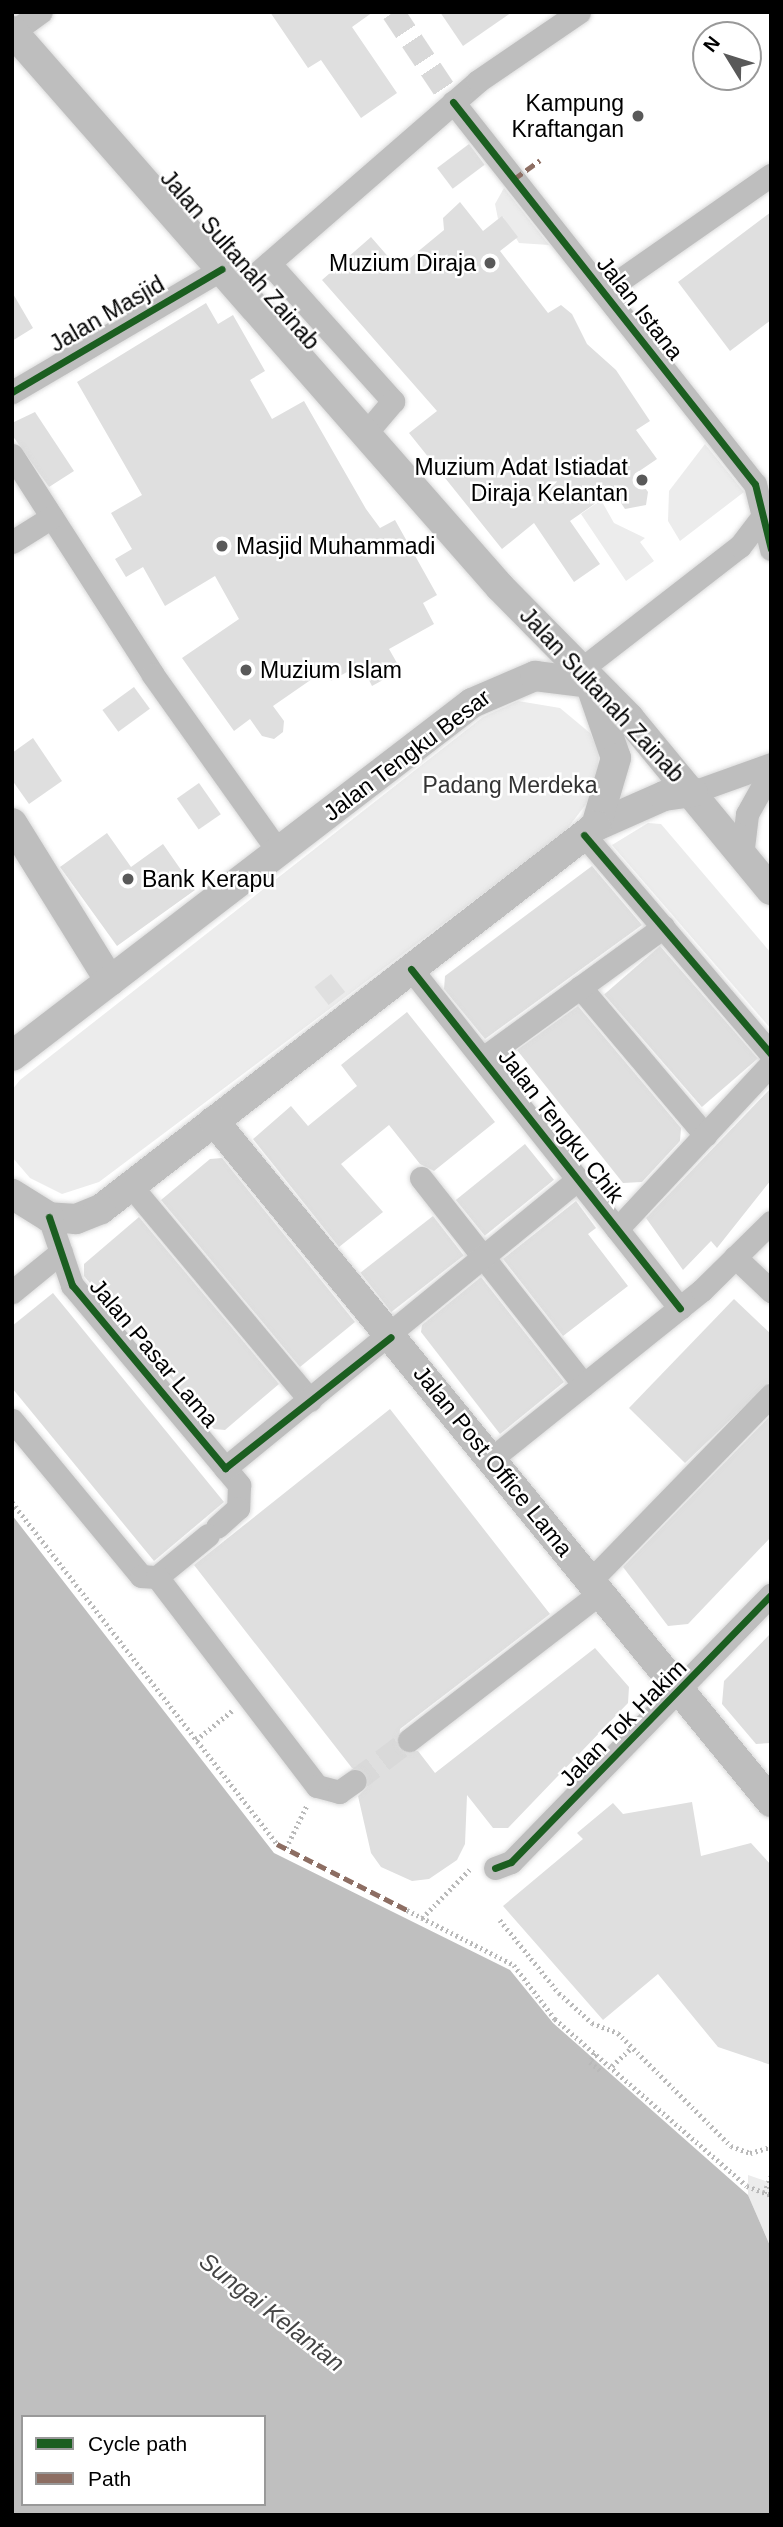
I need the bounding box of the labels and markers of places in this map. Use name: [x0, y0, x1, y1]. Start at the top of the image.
place label: Kampung Kraftangan: [511, 89, 624, 143]
marker: Kampung Kraftangan: [630, 108, 646, 124]
place label: Muzium Diraja: [329, 249, 476, 277]
marker: Muzium Diraja: [482, 255, 498, 271]
place label: Muzium Adat Istiadat Diraja Kelantan: [413, 453, 628, 507]
marker: Muzium Adat Istiadat Diraja Kelantan: [634, 472, 650, 488]
place label: Masjid Muhammadi: [236, 532, 435, 560]
marker: Masjid Muhammadi: [214, 538, 230, 554]
place label: Muzium Islam: [260, 656, 402, 684]
marker: Muzium Islam: [238, 662, 254, 678]
place label: Bank Kerapu: [142, 865, 275, 893]
marker: Bank Kerapu: [120, 871, 136, 887]

